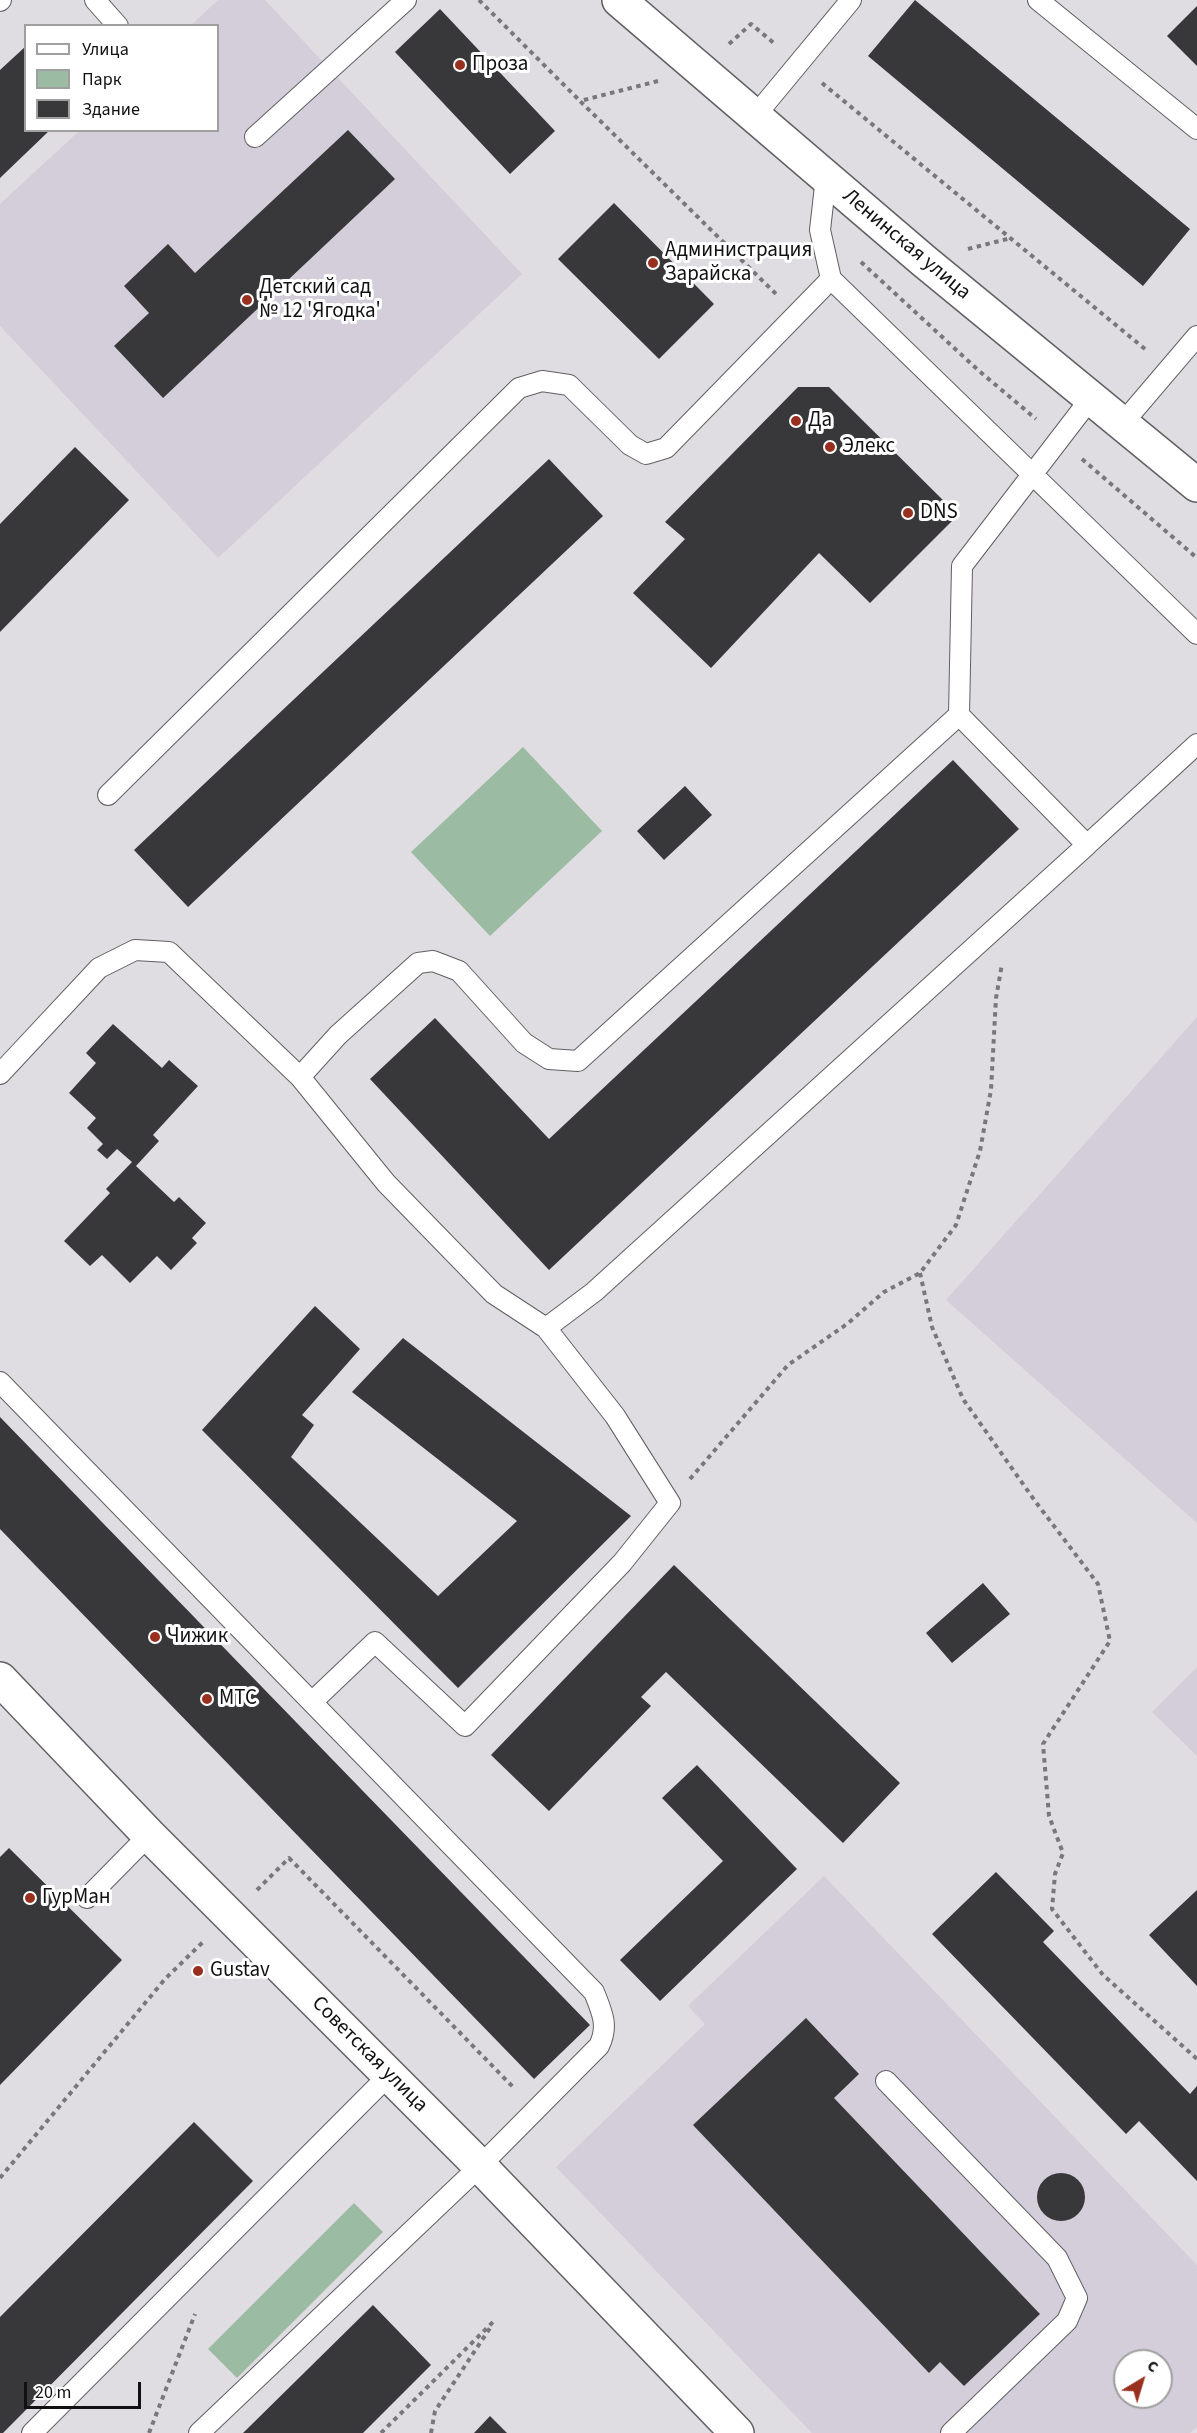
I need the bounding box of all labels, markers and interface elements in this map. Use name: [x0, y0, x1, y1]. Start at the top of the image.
legend: [24, 24, 219, 132]
text: Улица: [82, 37, 129, 62]
place label: Проза: [472, 52, 528, 78]
marker: Проза: [453, 58, 467, 72]
text: Парк: [82, 67, 122, 92]
text: Здание: [82, 97, 140, 122]
street label: Ленинская улица: [837, 184, 975, 306]
place label: Администрация Зарайска: [665, 238, 812, 288]
marker: Администрация Зарайска: [646, 256, 660, 270]
place label: Детский сад № 12 'Ягодка': [259, 275, 381, 325]
marker: Детский сад № 12 'Ягодка': [240, 293, 254, 307]
place label: Да: [808, 408, 832, 434]
marker: Да: [789, 414, 803, 428]
place label: Элекс: [842, 434, 895, 460]
marker: Элекс: [823, 440, 837, 454]
place label: DNS: [920, 500, 958, 526]
marker: DNS: [901, 506, 915, 520]
place label: Чижик: [167, 1624, 228, 1650]
marker: Чижик: [148, 1630, 162, 1644]
place label: МТС: [219, 1686, 257, 1712]
marker: МТС: [200, 1692, 214, 1706]
place label: ГурМан: [42, 1885, 111, 1911]
marker: ГурМан: [23, 1891, 37, 1905]
place label: Gustav: [210, 1958, 270, 1984]
marker: Gustav: [191, 1964, 205, 1978]
street label: Советская улица: [306, 1992, 432, 2118]
north arrow: [1113, 2349, 1173, 2409]
text: С: [1142, 2355, 1163, 2378]
scale bar: [27, 2370, 144, 2408]
text: 20 m: [35, 2380, 71, 2405]

